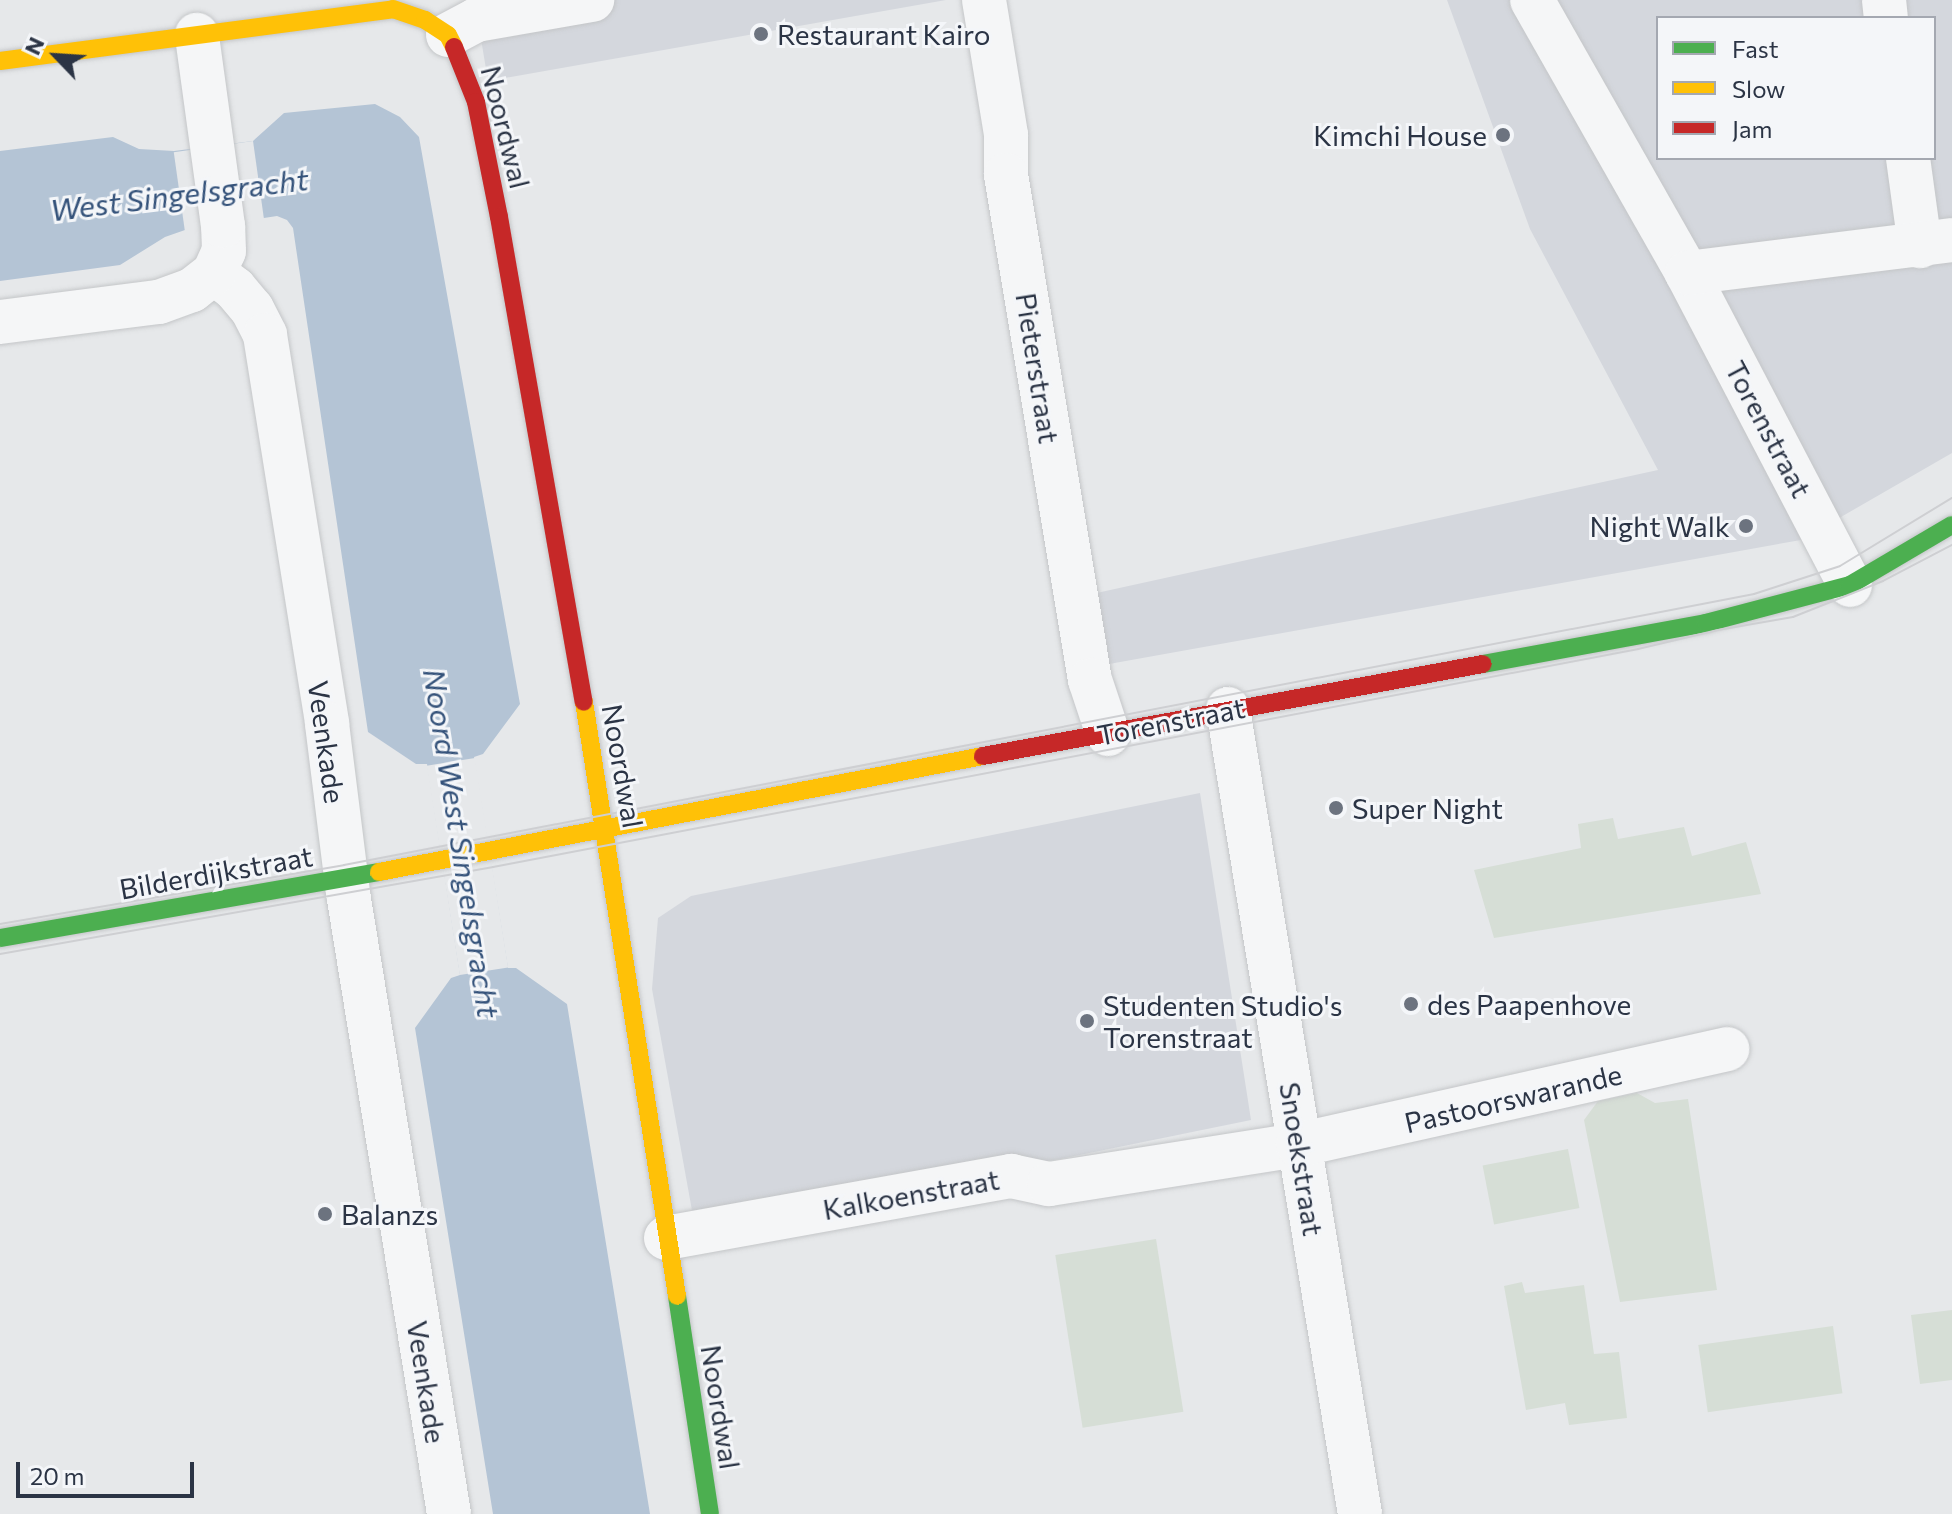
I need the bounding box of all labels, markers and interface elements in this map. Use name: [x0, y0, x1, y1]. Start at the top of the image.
north arrow: [16, 16, 96, 96]
legend: [1656, 16, 1936, 160]
place label: Restaurant Kairo: [777, 17, 991, 51]
marker: Restaurant Kairo: [752, 25, 770, 43]
text: N: [18, 32, 50, 59]
text: Fast: [1732, 34, 1779, 63]
street label: Noordwal: [475, 62, 537, 192]
text: Slow: [1732, 74, 1785, 103]
text: Jam: [1732, 114, 1772, 143]
place label: Kimchi House: [1313, 118, 1487, 152]
marker: Kimchi House: [1494, 126, 1512, 144]
water label: West Singelsgracht: [48, 160, 310, 228]
street label: Pieterstraat: [1010, 290, 1066, 446]
street label: Torenstraat: [1719, 355, 1819, 503]
place label: Night Walk: [1590, 509, 1730, 543]
marker: Night Walk: [1737, 517, 1755, 535]
water label: Noord West Singelsgracht: [417, 666, 507, 1020]
street label: Veenkade: [302, 678, 352, 806]
street label: Torenstraat: [1094, 690, 1248, 752]
street label: Noordwal: [596, 701, 650, 831]
place label: Super Night: [1352, 791, 1503, 825]
marker: Super Night: [1327, 799, 1345, 817]
street label: Bilderdijkstraat: [117, 838, 315, 906]
place label: des Paapenhove: [1427, 987, 1631, 1021]
place label: Studenten Studio's Torenstraat: [1103, 988, 1342, 1054]
marker: des Paapenhove: [1402, 995, 1420, 1013]
marker: Studenten Studio's Torenstraat: [1078, 1012, 1096, 1030]
street label: Pastoorswarande: [1401, 1057, 1625, 1139]
street label: Snoekstraat: [1273, 1080, 1331, 1238]
street label: Kalkoenstraat: [820, 1162, 1002, 1226]
place label: Balanzs: [341, 1197, 438, 1231]
marker: Balanzs: [316, 1205, 334, 1223]
street label: Veenkade: [401, 1318, 453, 1446]
street label: Noordwal: [695, 1342, 747, 1472]
scale bar: [20, 1446, 198, 1496]
text: 20 m: [30, 1461, 84, 1490]

